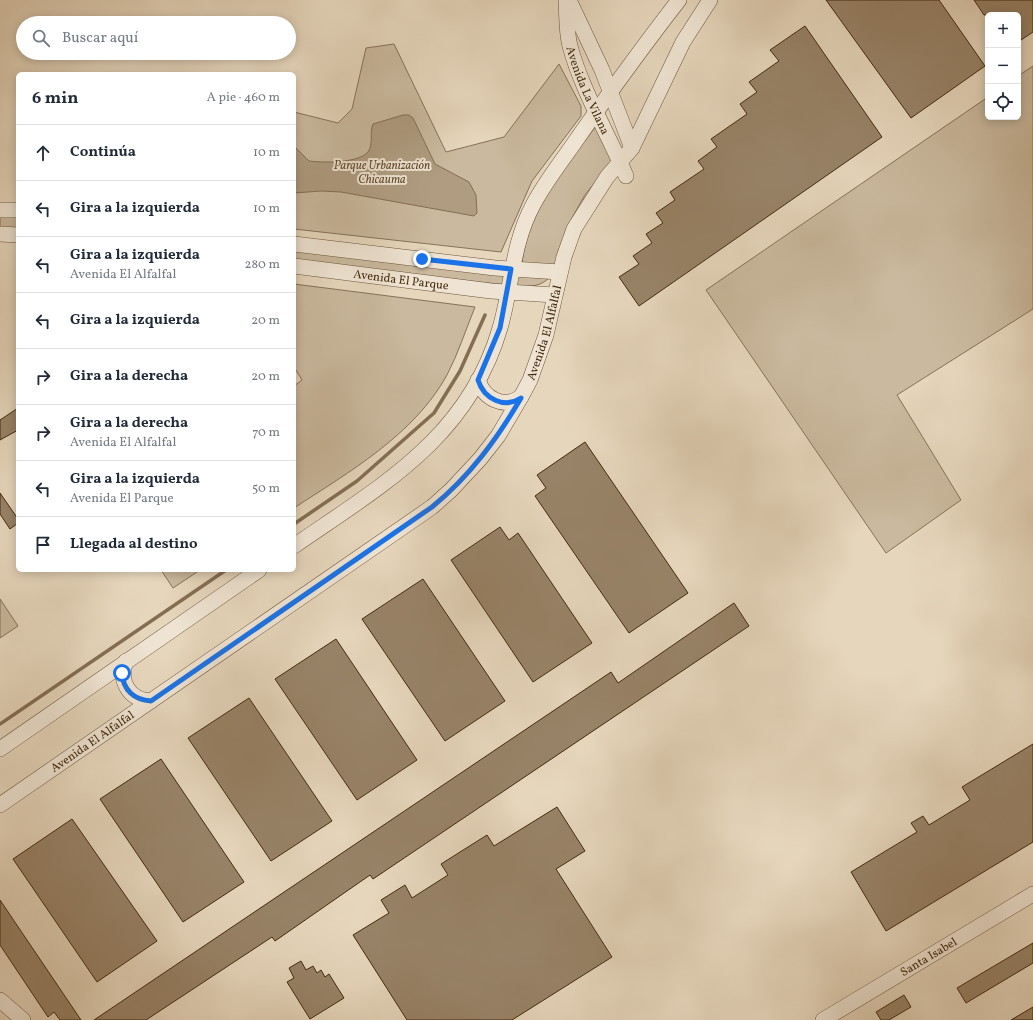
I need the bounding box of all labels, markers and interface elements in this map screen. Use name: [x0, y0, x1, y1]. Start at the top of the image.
map controls: [985, 12, 1021, 120]
button: +: [985, 12, 1021, 48]
search box: [16, 16, 296, 60]
icon: search: [30, 27, 52, 49]
text: Buscar aquí: [62, 28, 138, 49]
street label: Avenida La Vilana: [561, 45, 613, 138]
button: −: [985, 48, 1021, 84]
button: locate: [985, 84, 1021, 120]
text: 6 min: [32, 87, 78, 110]
text: A pie · 460 m: [207, 89, 280, 107]
icon: ahead: [32, 142, 54, 164]
text: Continúa: [70, 142, 136, 163]
text: 10 m: [253, 144, 280, 162]
park label: Parque Urbanización Chicauma: [334, 158, 430, 188]
icon: left: [32, 198, 54, 220]
text: Gira a la izquierda: [70, 198, 200, 219]
text: 10 m: [253, 200, 280, 218]
text: Gira a la izquierda: [70, 245, 200, 266]
route end: [413, 250, 431, 268]
icon: left: [32, 254, 54, 276]
text: 280 m: [244, 256, 280, 274]
text: Avenida El Alfalfal: [70, 266, 176, 284]
street label: Avenida El Parque: [352, 267, 450, 295]
street label: Avenida El Alfalfal: [524, 283, 566, 383]
icon: left: [32, 310, 54, 332]
text: Gira a la izquierda: [70, 310, 200, 331]
text: 20 m: [251, 312, 280, 330]
icon: right: [32, 366, 54, 388]
text: Gira a la derecha: [70, 366, 188, 387]
text: 20 m: [251, 368, 280, 386]
text: Gira a la derecha: [70, 413, 188, 434]
icon: right: [32, 422, 54, 444]
text: 70 m: [252, 424, 280, 442]
text: Avenida El Alfalfal: [70, 434, 176, 452]
text: Gira a la izquierda: [70, 469, 200, 490]
icon: left: [32, 478, 54, 500]
text: 50 m: [252, 480, 280, 498]
text: Avenida El Parque: [70, 490, 174, 508]
icon: arrive: [32, 534, 54, 556]
text: Llegada al destino: [70, 534, 198, 555]
route start: [113, 664, 131, 682]
street label: Avenida El Alfalfal: [48, 708, 138, 777]
street label: Santa Isabel: [898, 934, 961, 981]

